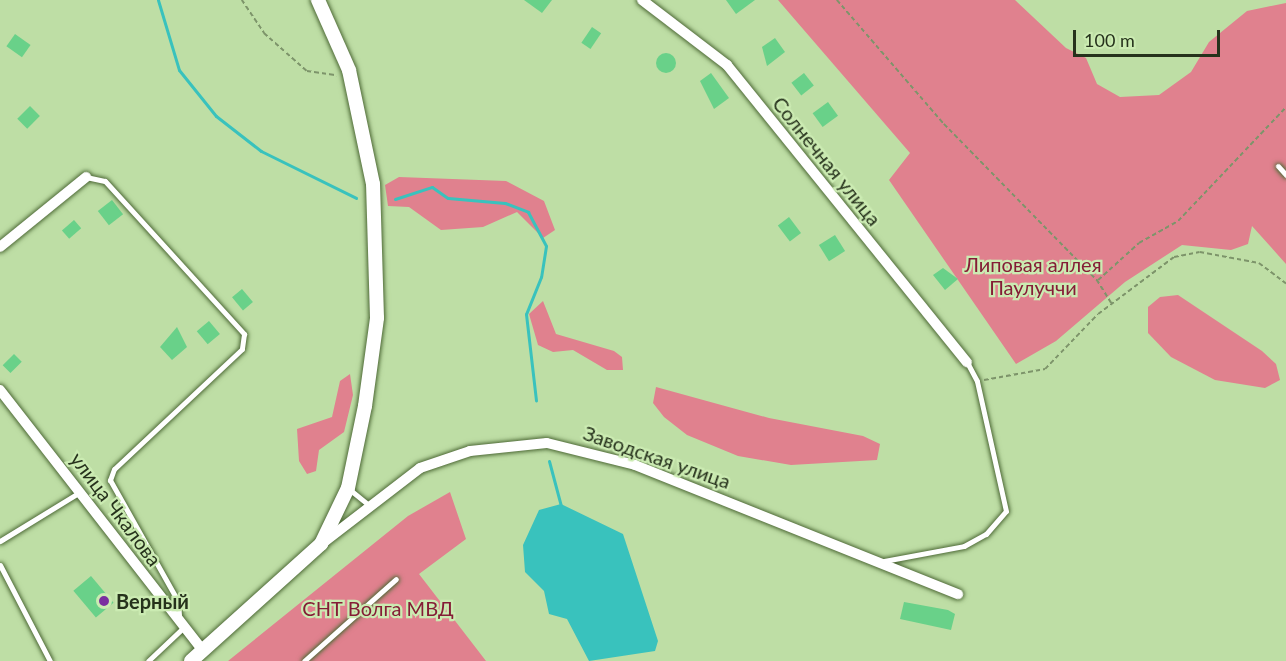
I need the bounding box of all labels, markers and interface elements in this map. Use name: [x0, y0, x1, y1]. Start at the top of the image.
scale bar: [1076, 18, 1223, 56]
text: 100 m: [1084, 29, 1135, 51]
street label: Солнечная улица: [768, 92, 886, 230]
park label: Липовая аллея Паулуччи: [964, 253, 1102, 300]
street label: Заводская улица: [580, 421, 734, 493]
street label: улица Чкалова: [65, 447, 167, 571]
place label: Верный: [116, 589, 189, 613]
marker: Верный: [97, 594, 111, 608]
park label: СНТ Волга МВД: [302, 596, 454, 620]

